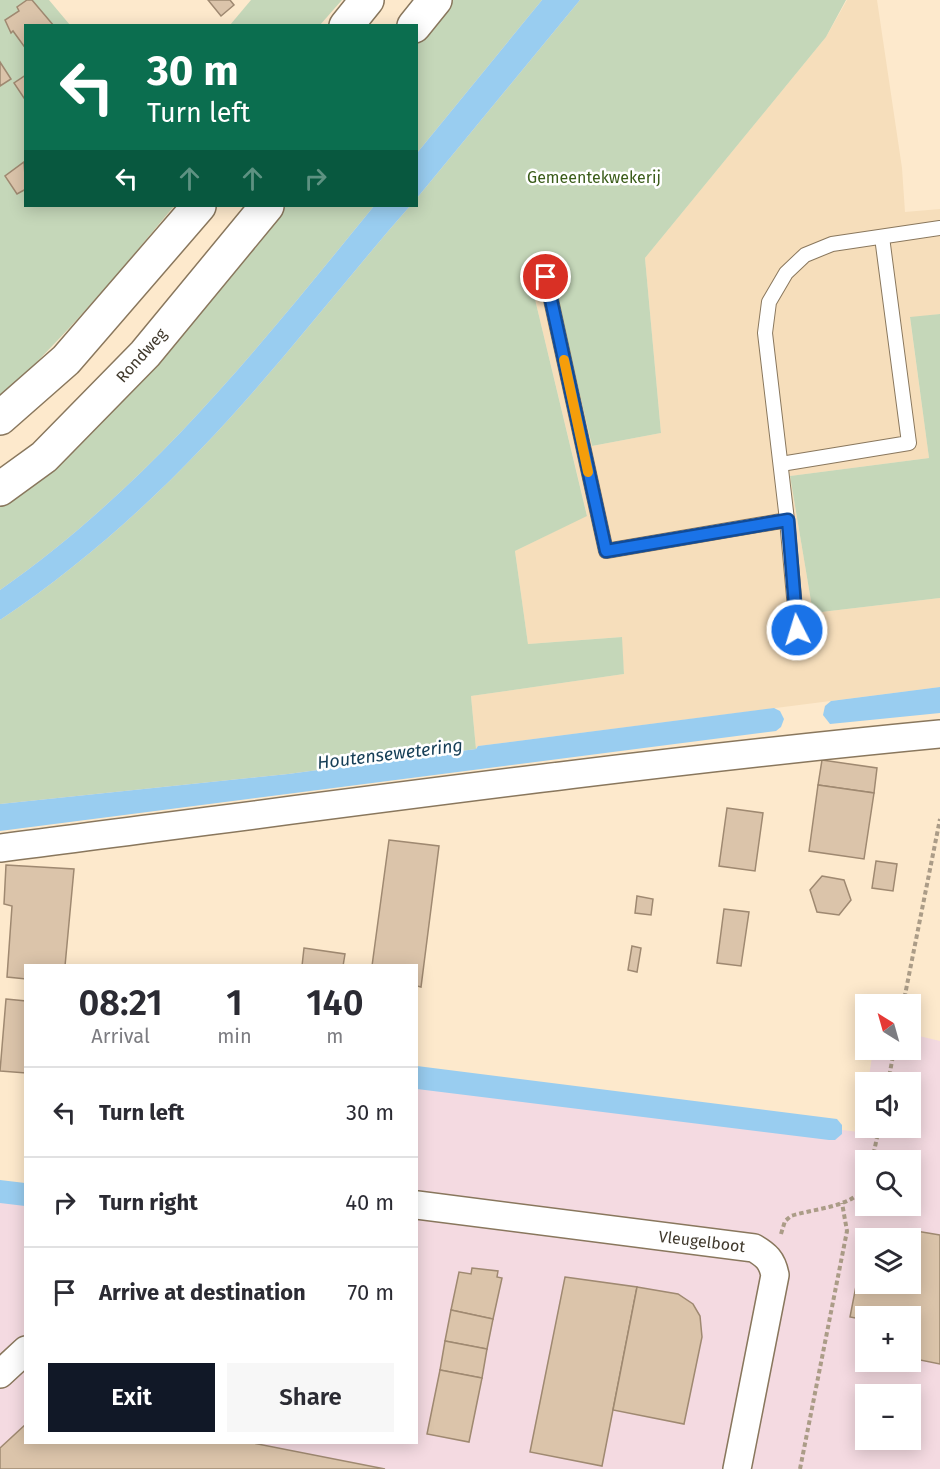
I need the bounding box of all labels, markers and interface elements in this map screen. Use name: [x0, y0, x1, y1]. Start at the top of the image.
text: 30 m: [147, 46, 239, 96]
icon: left: [48, 48, 126, 126]
text: Turn left: [147, 97, 250, 129]
icon: left: [110, 162, 143, 195]
icon: ahead: [173, 162, 206, 195]
icon: ahead: [236, 162, 269, 195]
icon: right: [299, 162, 332, 195]
park label: Gemeentekwekerij: [527, 168, 661, 187]
pin: [520, 251, 571, 302]
icon: arrive: [529, 260, 562, 293]
street label: Rondweg: [112, 324, 171, 386]
position arrow: [765, 598, 829, 662]
water label: Houtensewetering: [316, 734, 464, 774]
text: 08:21: [79, 981, 163, 1025]
text: 1: [226, 981, 243, 1025]
text: 140: [306, 981, 363, 1025]
north arrow: [855, 994, 921, 1060]
map controls: [855, 994, 921, 1450]
text: Arrival: [91, 1024, 150, 1048]
text: min: [217, 1024, 252, 1048]
text: m: [326, 1024, 343, 1048]
button: sound: [855, 1072, 921, 1138]
icon: left: [48, 1096, 81, 1129]
text: Turn left: [99, 1099, 184, 1126]
text: 30 m: [346, 1099, 394, 1126]
button: search: [855, 1150, 921, 1216]
icon: right: [48, 1186, 81, 1219]
text: Turn right: [99, 1189, 198, 1216]
text: 40 m: [345, 1189, 394, 1216]
street label: Vleugelboot: [658, 1227, 746, 1256]
button: layers: [855, 1228, 921, 1294]
icon: arrive: [48, 1276, 81, 1309]
text: Arrive at destination: [99, 1279, 306, 1306]
text: 70 m: [348, 1279, 394, 1306]
button: +: [855, 1306, 921, 1372]
button: Exit: [48, 1363, 215, 1432]
button: Share: [227, 1363, 394, 1432]
button: −: [855, 1384, 921, 1450]

